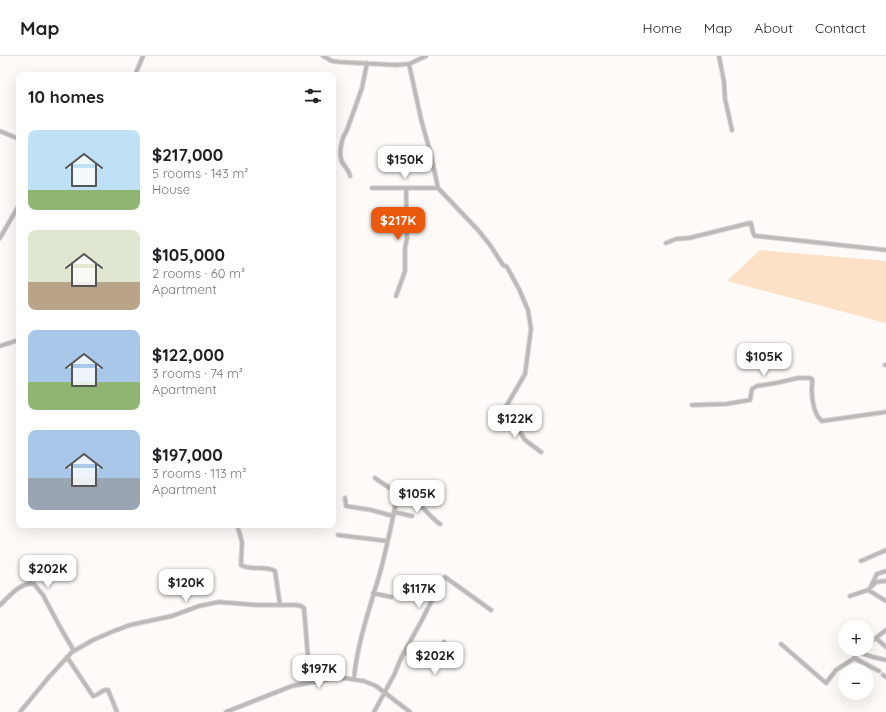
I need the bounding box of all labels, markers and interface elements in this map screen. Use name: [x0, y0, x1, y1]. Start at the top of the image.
text: Map: [20, 16, 59, 40]
text: Home: [643, 19, 682, 37]
text: Map: [704, 19, 732, 37]
text: About: [754, 19, 793, 37]
text: Contact: [815, 19, 866, 37]
icon: filters: [302, 85, 324, 107]
text: 10 homes: [28, 86, 104, 107]
text: $217,000: [152, 144, 223, 165]
icon: home: [60, 146, 108, 194]
pin: $150K: [377, 146, 433, 180]
text: $150K: [387, 151, 423, 167]
text: 5 rooms · 143 m²: [152, 165, 248, 181]
text: House: [152, 181, 190, 197]
pin: $217K: [370, 207, 426, 241]
text: $217K: [380, 212, 416, 228]
text: $105,000: [152, 244, 225, 265]
icon: home: [60, 246, 108, 294]
text: 2 rooms · 60 m²: [152, 265, 245, 281]
text: Apartment: [152, 281, 217, 297]
pin: $105K: [736, 343, 792, 377]
text: $122,000: [152, 344, 224, 365]
icon: home: [60, 346, 108, 394]
text: $105K: [746, 348, 782, 364]
text: 3 rooms · 74 m²: [152, 365, 243, 381]
text: Apartment: [152, 381, 217, 397]
pin: $122K: [487, 405, 543, 439]
text: $122K: [497, 410, 533, 426]
text: $197,000: [152, 444, 223, 465]
icon: home: [60, 446, 108, 494]
text: 3 rooms · 113 m²: [152, 465, 246, 481]
pin: $105K: [389, 480, 445, 514]
text: Apartment: [152, 481, 217, 497]
text: $105K: [399, 485, 435, 501]
pin: $202K: [20, 555, 76, 589]
text: $202K: [28, 560, 68, 576]
pin: $120K: [158, 569, 214, 603]
text: $120K: [168, 574, 204, 590]
pin: $117K: [391, 575, 447, 609]
text: $117K: [402, 580, 436, 596]
map controls: [838, 620, 874, 700]
button: +: [838, 620, 874, 656]
pin: $202K: [407, 642, 463, 676]
text: $202K: [415, 647, 455, 663]
pin: $197K: [291, 655, 347, 689]
text: $197K: [301, 660, 337, 676]
button: −: [838, 664, 874, 700]

